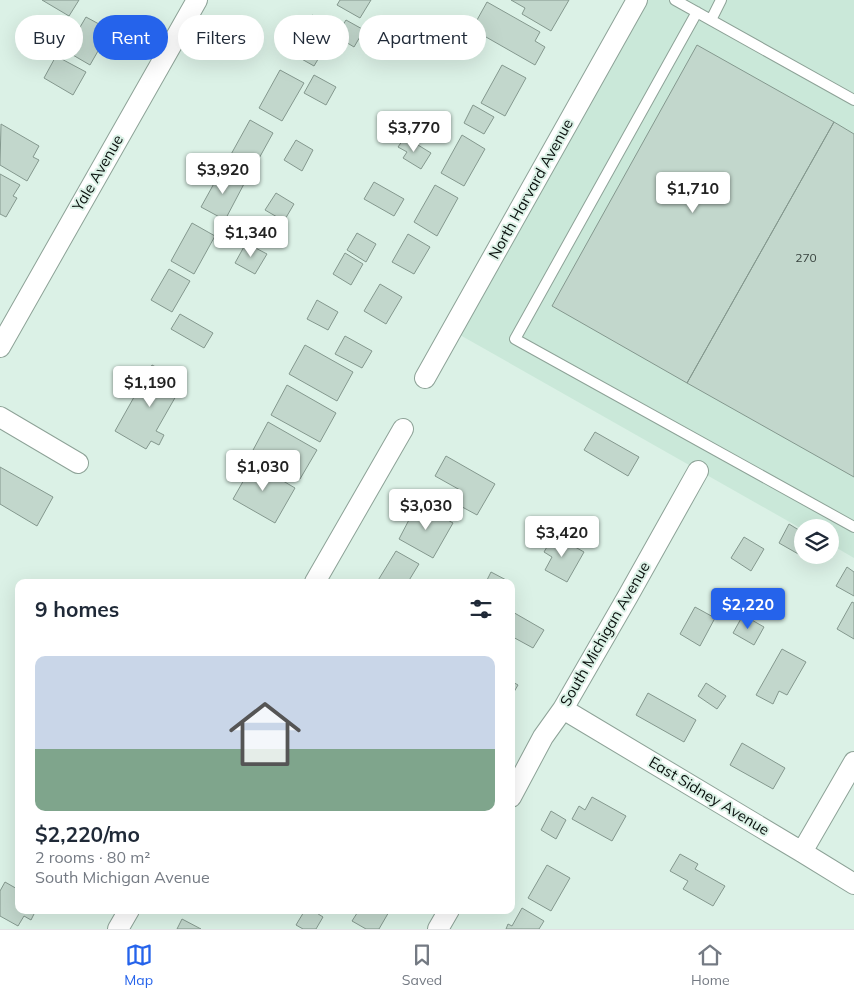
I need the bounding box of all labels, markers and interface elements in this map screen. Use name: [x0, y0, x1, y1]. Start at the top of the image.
chip: Buy: [15, 15, 83, 60]
chip: Rent: [93, 15, 168, 60]
chip: Filters: [178, 15, 264, 60]
chip: New: [274, 15, 349, 60]
chip: Apartment: [359, 15, 486, 60]
pin: $3,770: [373, 110, 455, 153]
street label: North Harvard Avenue: [484, 115, 577, 262]
text: $3,770: [388, 117, 440, 137]
street label: Yale Avenue: [68, 131, 127, 215]
pin: $3,920: [182, 152, 264, 195]
text: $3,920: [197, 159, 249, 179]
pin: $1,710: [652, 172, 734, 214]
text: $1,710: [667, 178, 719, 198]
pin: $1,340: [210, 216, 292, 258]
text: $1,340: [225, 222, 277, 242]
house number: 270: [795, 250, 817, 265]
pin: $1,190: [109, 366, 191, 408]
text: $1,190: [124, 372, 176, 392]
pin: $1,030: [222, 450, 304, 492]
text: $1,030: [237, 456, 289, 476]
pin: $3,030: [385, 488, 467, 531]
text: $3,030: [400, 495, 452, 515]
pin: $3,420: [521, 516, 603, 558]
map controls: [794, 519, 839, 564]
button: layers: [794, 519, 839, 564]
text: $3,420: [536, 522, 588, 542]
street label: South Michigan Avenue: [555, 558, 654, 709]
pin: $2,220: [707, 588, 789, 630]
text: $2,220: [722, 594, 774, 614]
icon: filters: [467, 595, 495, 623]
text: 9 homes: [35, 596, 119, 622]
icon: home: [220, 689, 310, 779]
street label: East Sidney Avenue: [646, 752, 773, 839]
text: $2,220/mo: [35, 821, 140, 847]
text: 2 rooms · 80 m²: [35, 847, 150, 867]
text: South Michigan Avenue: [35, 867, 210, 887]
tab: Map: [124, 941, 153, 989]
tab: Saved: [402, 941, 442, 989]
tab: Home: [691, 941, 730, 989]

